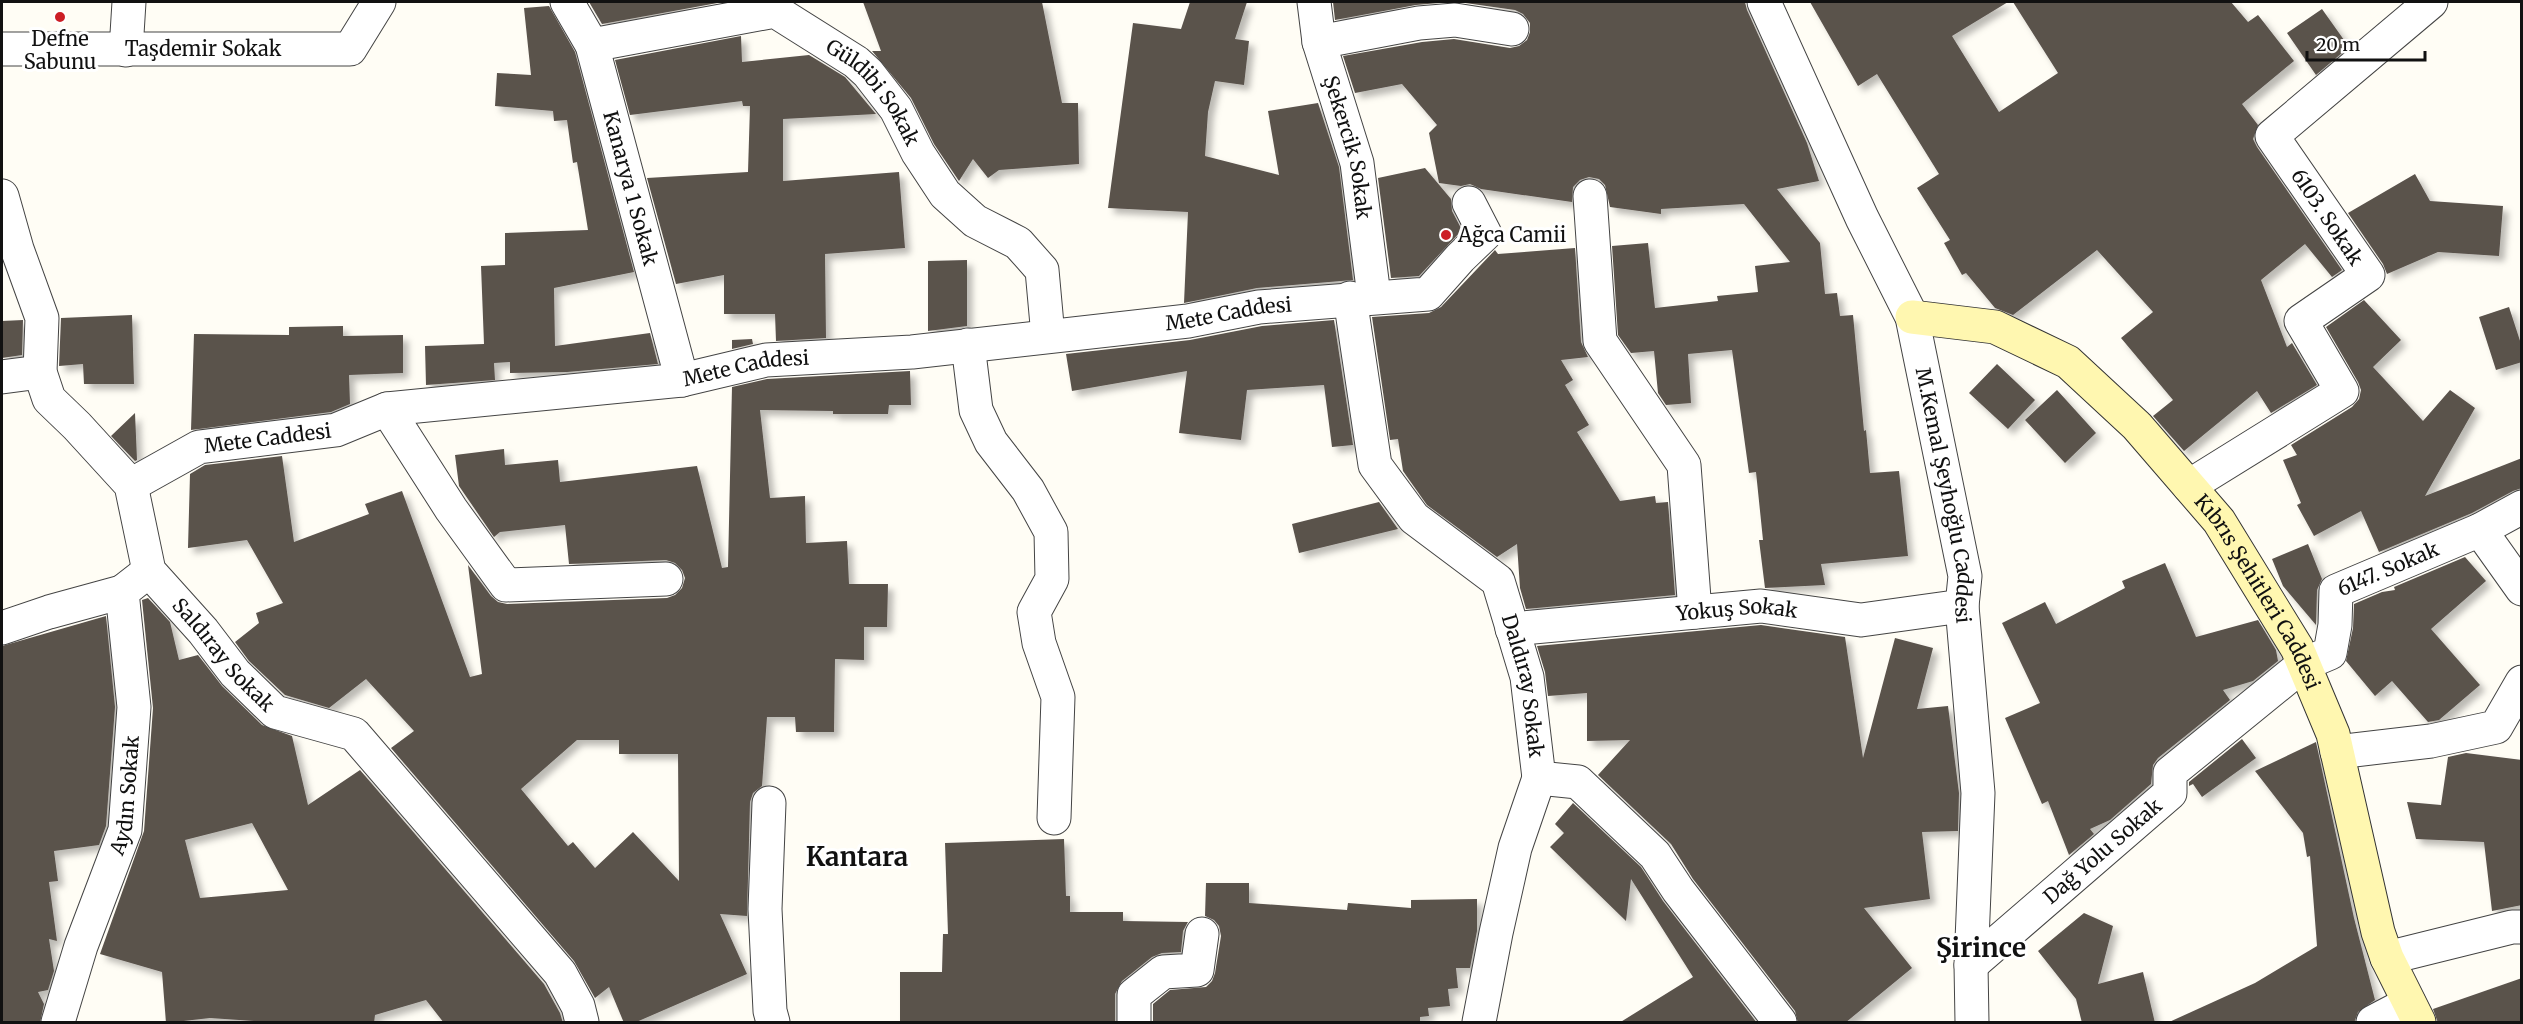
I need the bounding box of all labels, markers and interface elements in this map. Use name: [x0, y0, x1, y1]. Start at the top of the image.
marker: Defne Sabunu: [53, 10, 67, 24]
scale bar: [2307, 24, 2426, 62]
place label: Defne Sabunu: [24, 26, 96, 74]
street label: Güldibi Sokak: [822, 33, 925, 150]
text: 20 m: [2316, 33, 2360, 56]
street label: Taşdemir Sokak: [125, 36, 282, 61]
street label: Şekercik Sokak: [1318, 73, 1377, 221]
street label: Kanarya 1 Sokak: [598, 108, 664, 268]
street label: 6103. Sokak: [2286, 164, 2369, 270]
place label: Ağca Camii: [1457, 222, 1566, 247]
marker: Ağca Camii: [1439, 228, 1453, 242]
street label: Mete Caddesi: [1164, 292, 1293, 335]
street label: Mete Caddesi: [680, 345, 810, 391]
street label: M.Kemal Şeyhoğlu Caddesi: [1911, 365, 1978, 624]
street label: Mete Caddesi: [203, 418, 333, 458]
street label: Kıbrıs Şehitleri Caddesi: [2189, 489, 2326, 693]
street label: 6147. Sokak: [2333, 536, 2443, 601]
street label: Saldıray Sokak: [167, 593, 280, 717]
street label: Yokuş Sokak: [1674, 593, 1800, 626]
street label: Daldıray Sokak: [1497, 611, 1550, 759]
street label: Aydın Sokak: [103, 734, 144, 859]
street label: Dağ Yolu Sokak: [2038, 793, 2167, 909]
district label: Kantara: [806, 840, 908, 873]
district label: Şirince: [1936, 931, 2026, 964]

